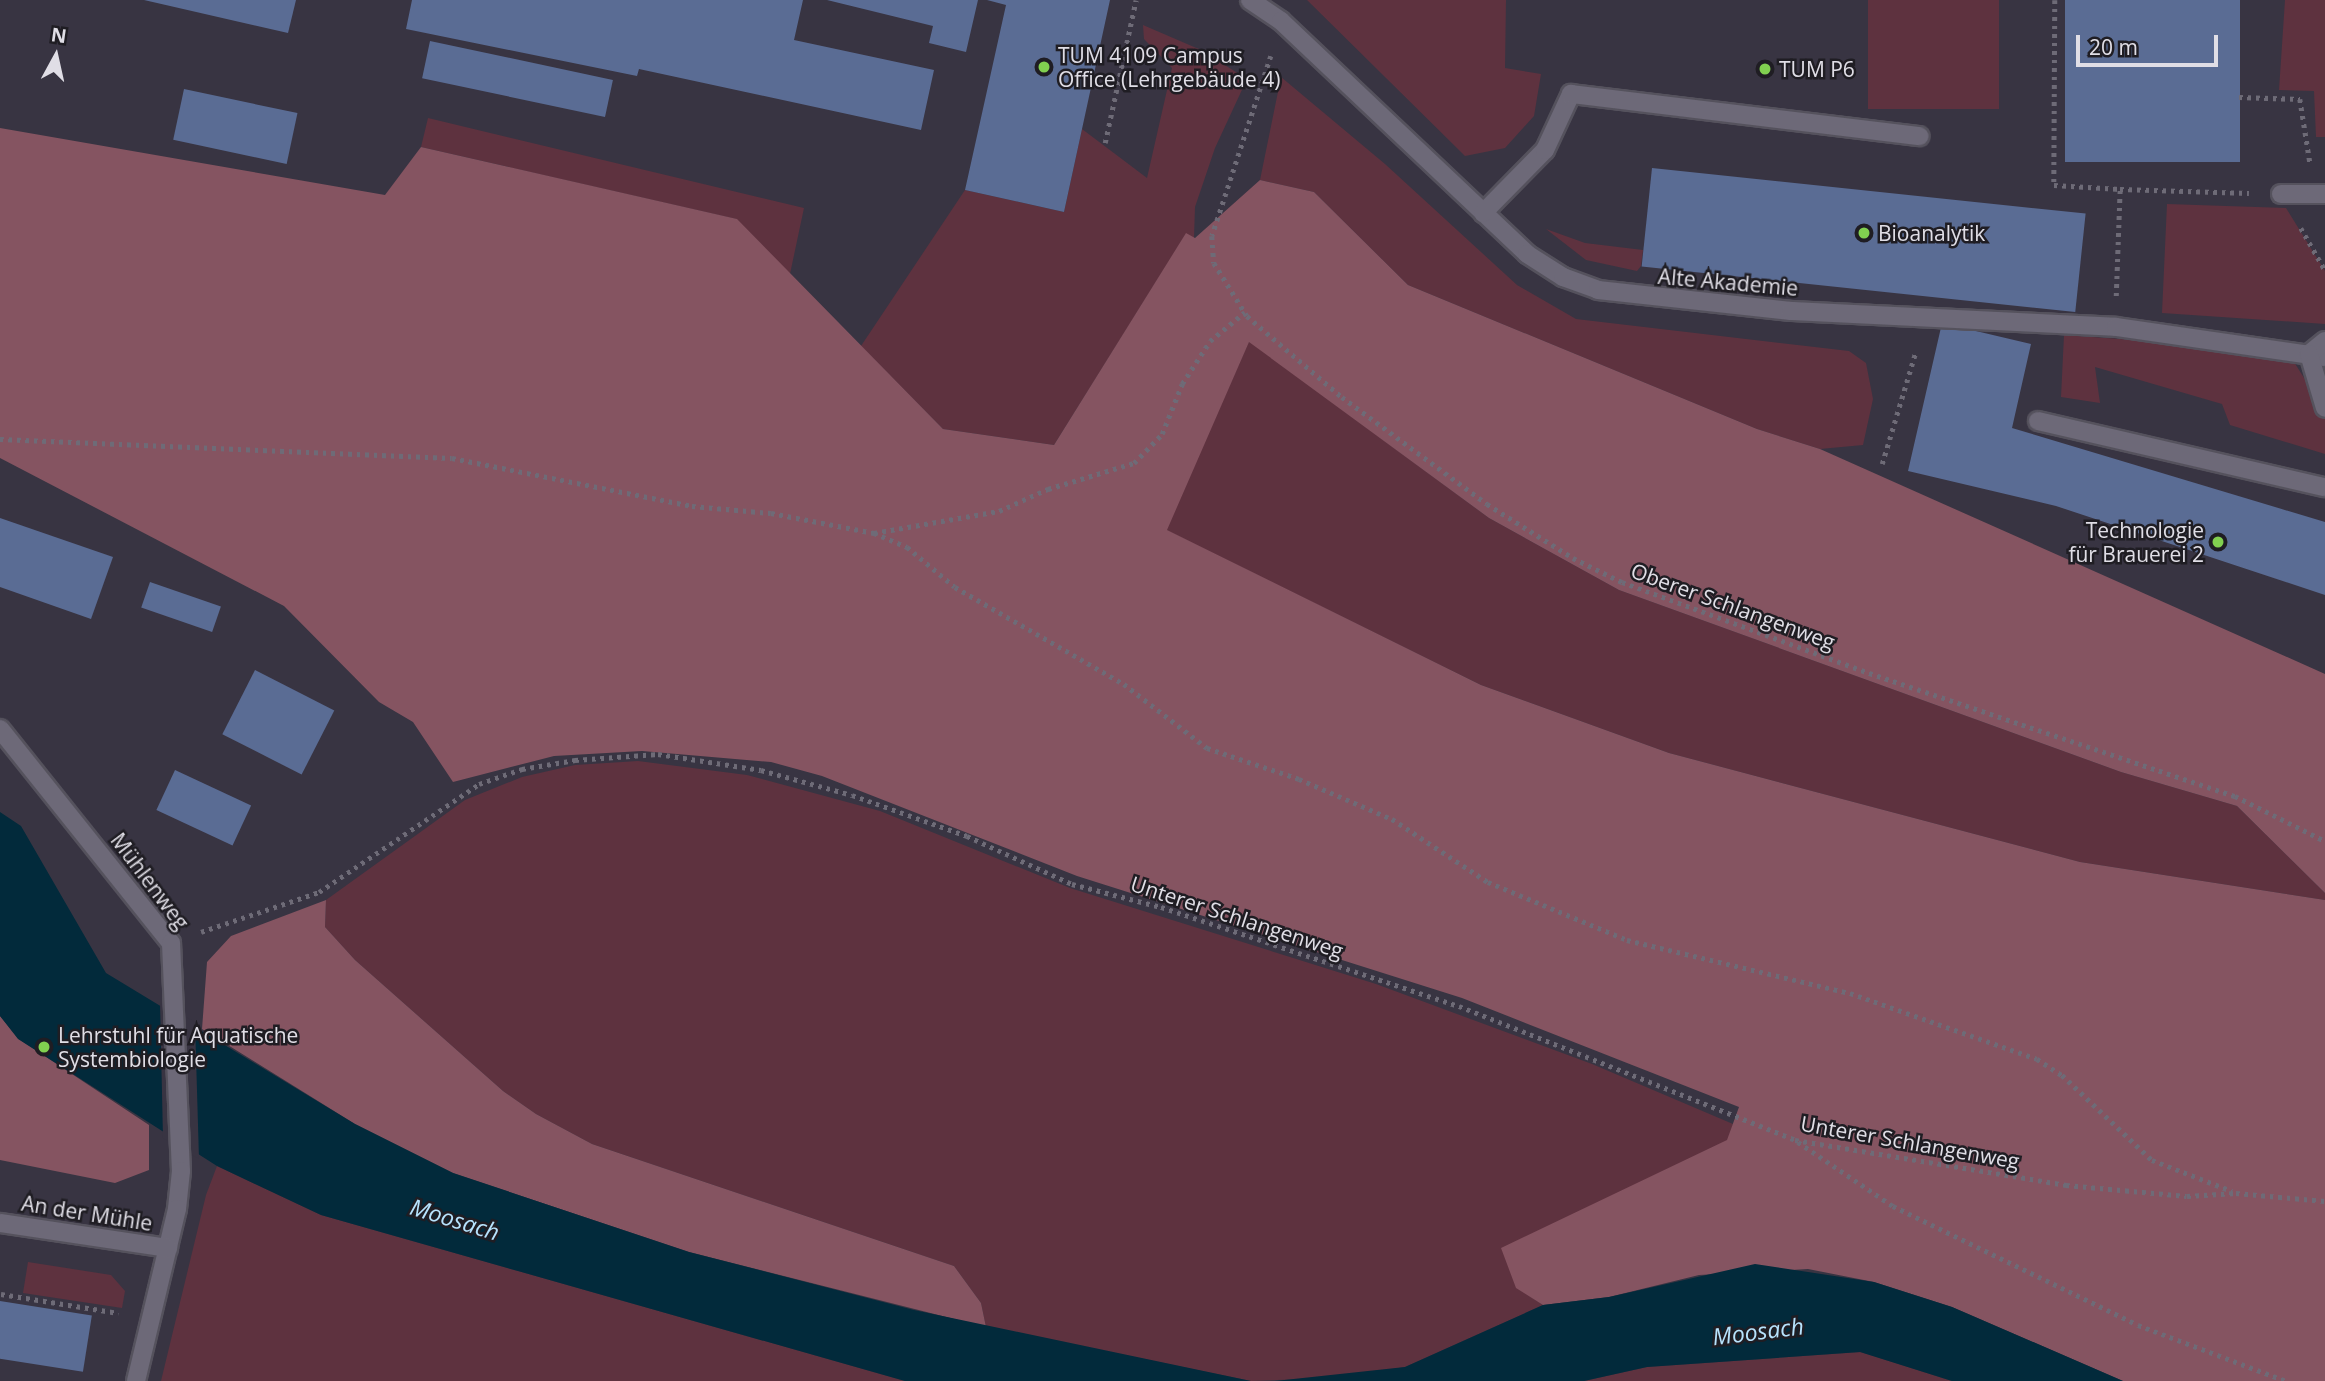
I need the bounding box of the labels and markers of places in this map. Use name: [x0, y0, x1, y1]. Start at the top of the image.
place label: TUM 4109 Campus Office (Lehrgebäude 4): [1058, 42, 1280, 92]
place label: TUM P6: [1779, 56, 1855, 82]
marker: TUM 4109 Campus Office (Lehrgebäude 4): [1036, 59, 1052, 75]
marker: TUM P6: [1757, 61, 1773, 77]
place label: Bioanalytik: [1878, 220, 1985, 246]
marker: Bioanalytik: [1856, 225, 1872, 241]
place label: Technologie für Brauerei 2: [2068, 517, 2204, 567]
marker: Technologie für Brauerei 2: [2210, 534, 2226, 550]
place label: Lehrstuhl für Aquatische Systembiologie: [58, 1022, 298, 1072]
marker: Lehrstuhl für Aquatische Systembiologie: [36, 1039, 52, 1055]

